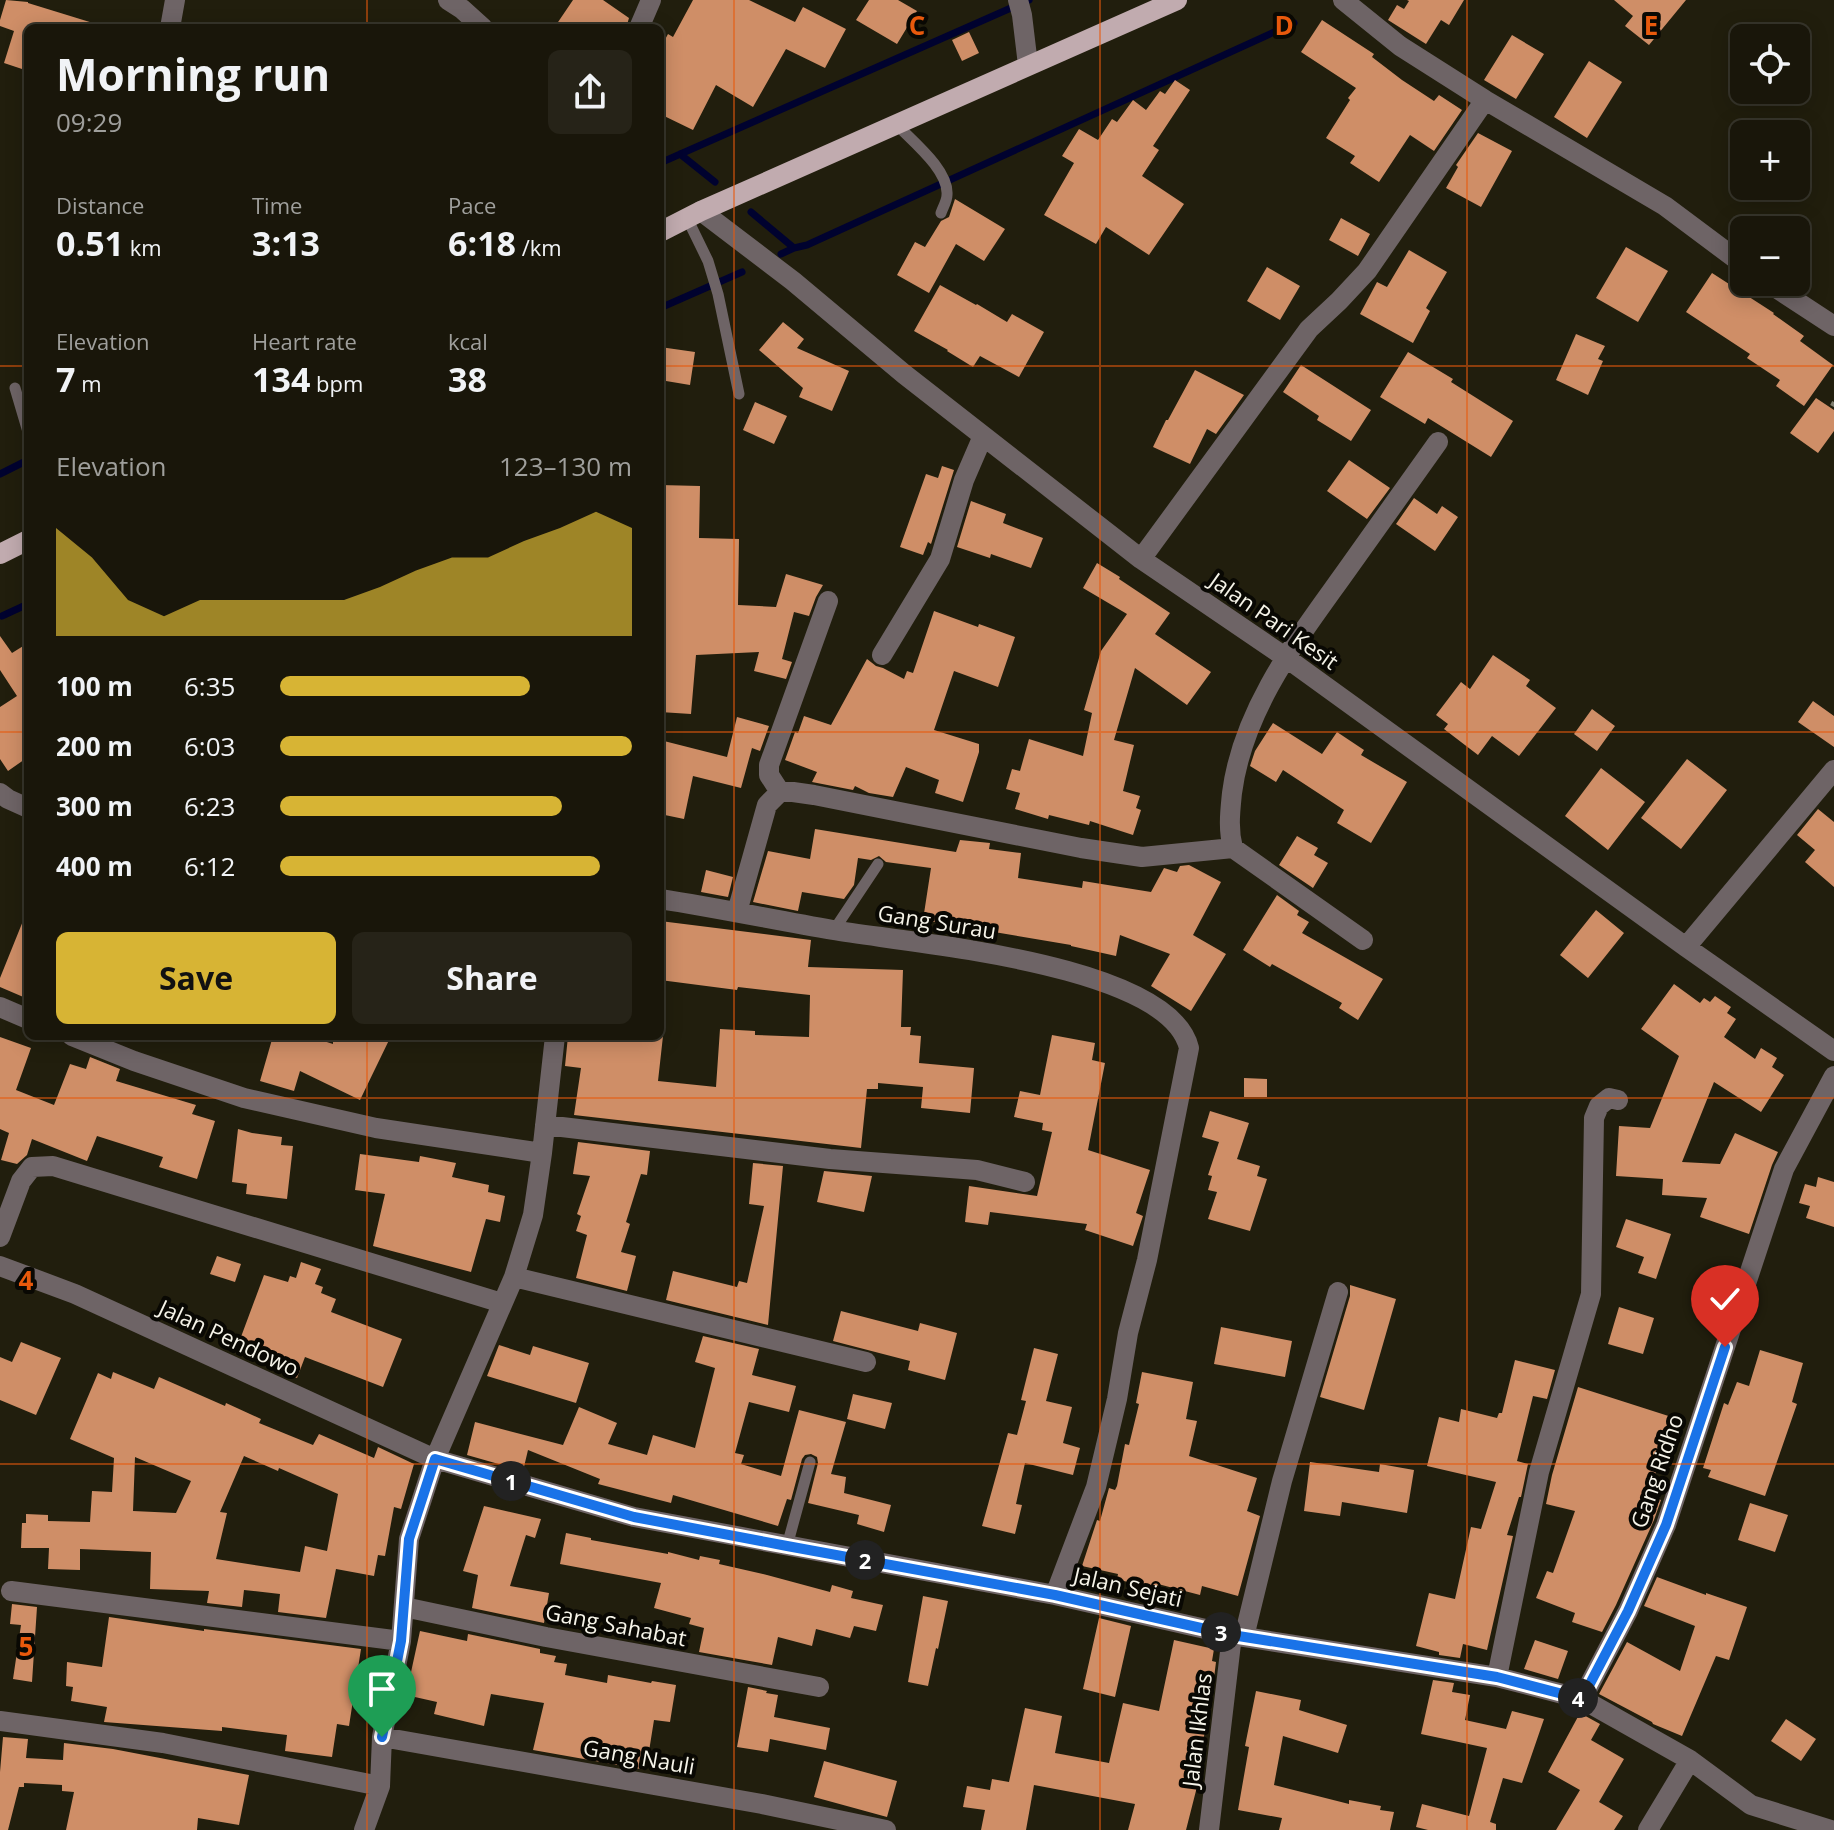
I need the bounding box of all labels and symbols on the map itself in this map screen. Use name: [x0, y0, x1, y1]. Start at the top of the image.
text: C: [909, 7, 925, 43]
text: D: [1274, 7, 1294, 43]
text: E: [1644, 7, 1658, 43]
street label: Jalan Pari Kesit: [1203, 564, 1345, 676]
street label: Gang Surau: [876, 897, 999, 945]
text: 4: [19, 1262, 34, 1298]
pin: [1691, 1265, 1759, 1347]
street label: Jalan Pendowo: [153, 1291, 304, 1383]
street label: Gang Ridho: [1623, 1410, 1690, 1532]
pin: 1: [491, 1461, 531, 1501]
pin: 2: [845, 1540, 885, 1580]
street label: Jalan Sejati: [1069, 1559, 1186, 1613]
street label: Gang Sahabat: [543, 1596, 689, 1652]
pin: 3: [1201, 1612, 1241, 1652]
text: 5: [19, 1628, 33, 1664]
pin: [348, 1655, 416, 1737]
street label: Jalan Ikhlas: [1174, 1671, 1218, 1791]
pin: 4: [1558, 1678, 1598, 1718]
street label: Gang Nauli: [581, 1731, 697, 1781]

